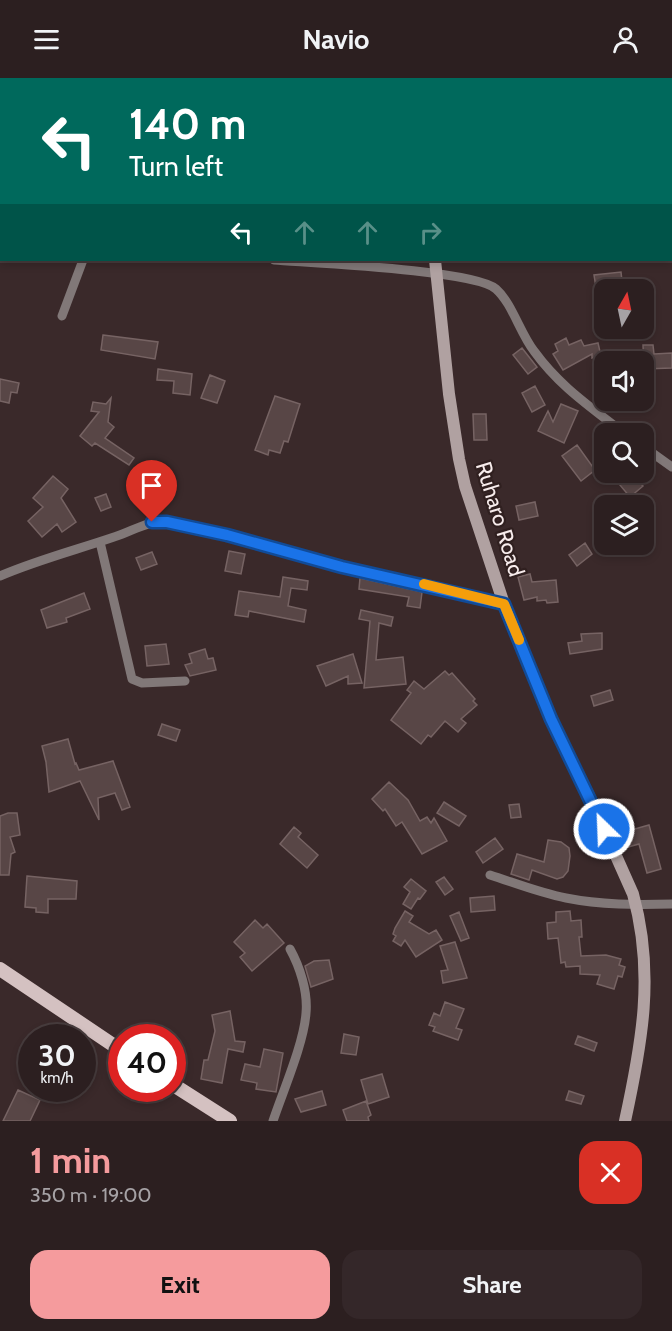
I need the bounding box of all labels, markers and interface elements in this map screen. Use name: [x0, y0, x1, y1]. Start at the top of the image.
icon: menu: [30, 23, 63, 56]
text: Navio: [302, 23, 370, 56]
icon: person: [609, 23, 642, 56]
text: 140 m: [129, 98, 246, 150]
icon: left: [30, 102, 108, 180]
text: Turn left: [129, 150, 223, 183]
icon: left: [225, 216, 258, 249]
icon: ahead: [288, 216, 321, 249]
icon: ahead: [351, 216, 384, 249]
icon: right: [414, 216, 447, 249]
north arrow: [594, 279, 654, 339]
map controls: [594, 279, 654, 555]
button: sound: [594, 351, 654, 411]
button: search: [594, 423, 654, 483]
street label: Ruharo Road: [470, 458, 530, 580]
pin: [126, 460, 177, 522]
icon: arrive: [135, 469, 168, 502]
button: layers: [594, 495, 654, 555]
position arrow: [572, 797, 636, 861]
speed limit sign: 40: [108, 1024, 186, 1102]
text: 30: [38, 1037, 76, 1074]
text: km/h: [41, 1069, 73, 1087]
text: 1 min: [30, 1138, 111, 1182]
button: close: [579, 1141, 642, 1204]
text: 350 m · 19:00: [30, 1183, 151, 1207]
button: Exit: [30, 1250, 330, 1319]
button: Share: [342, 1250, 642, 1319]

